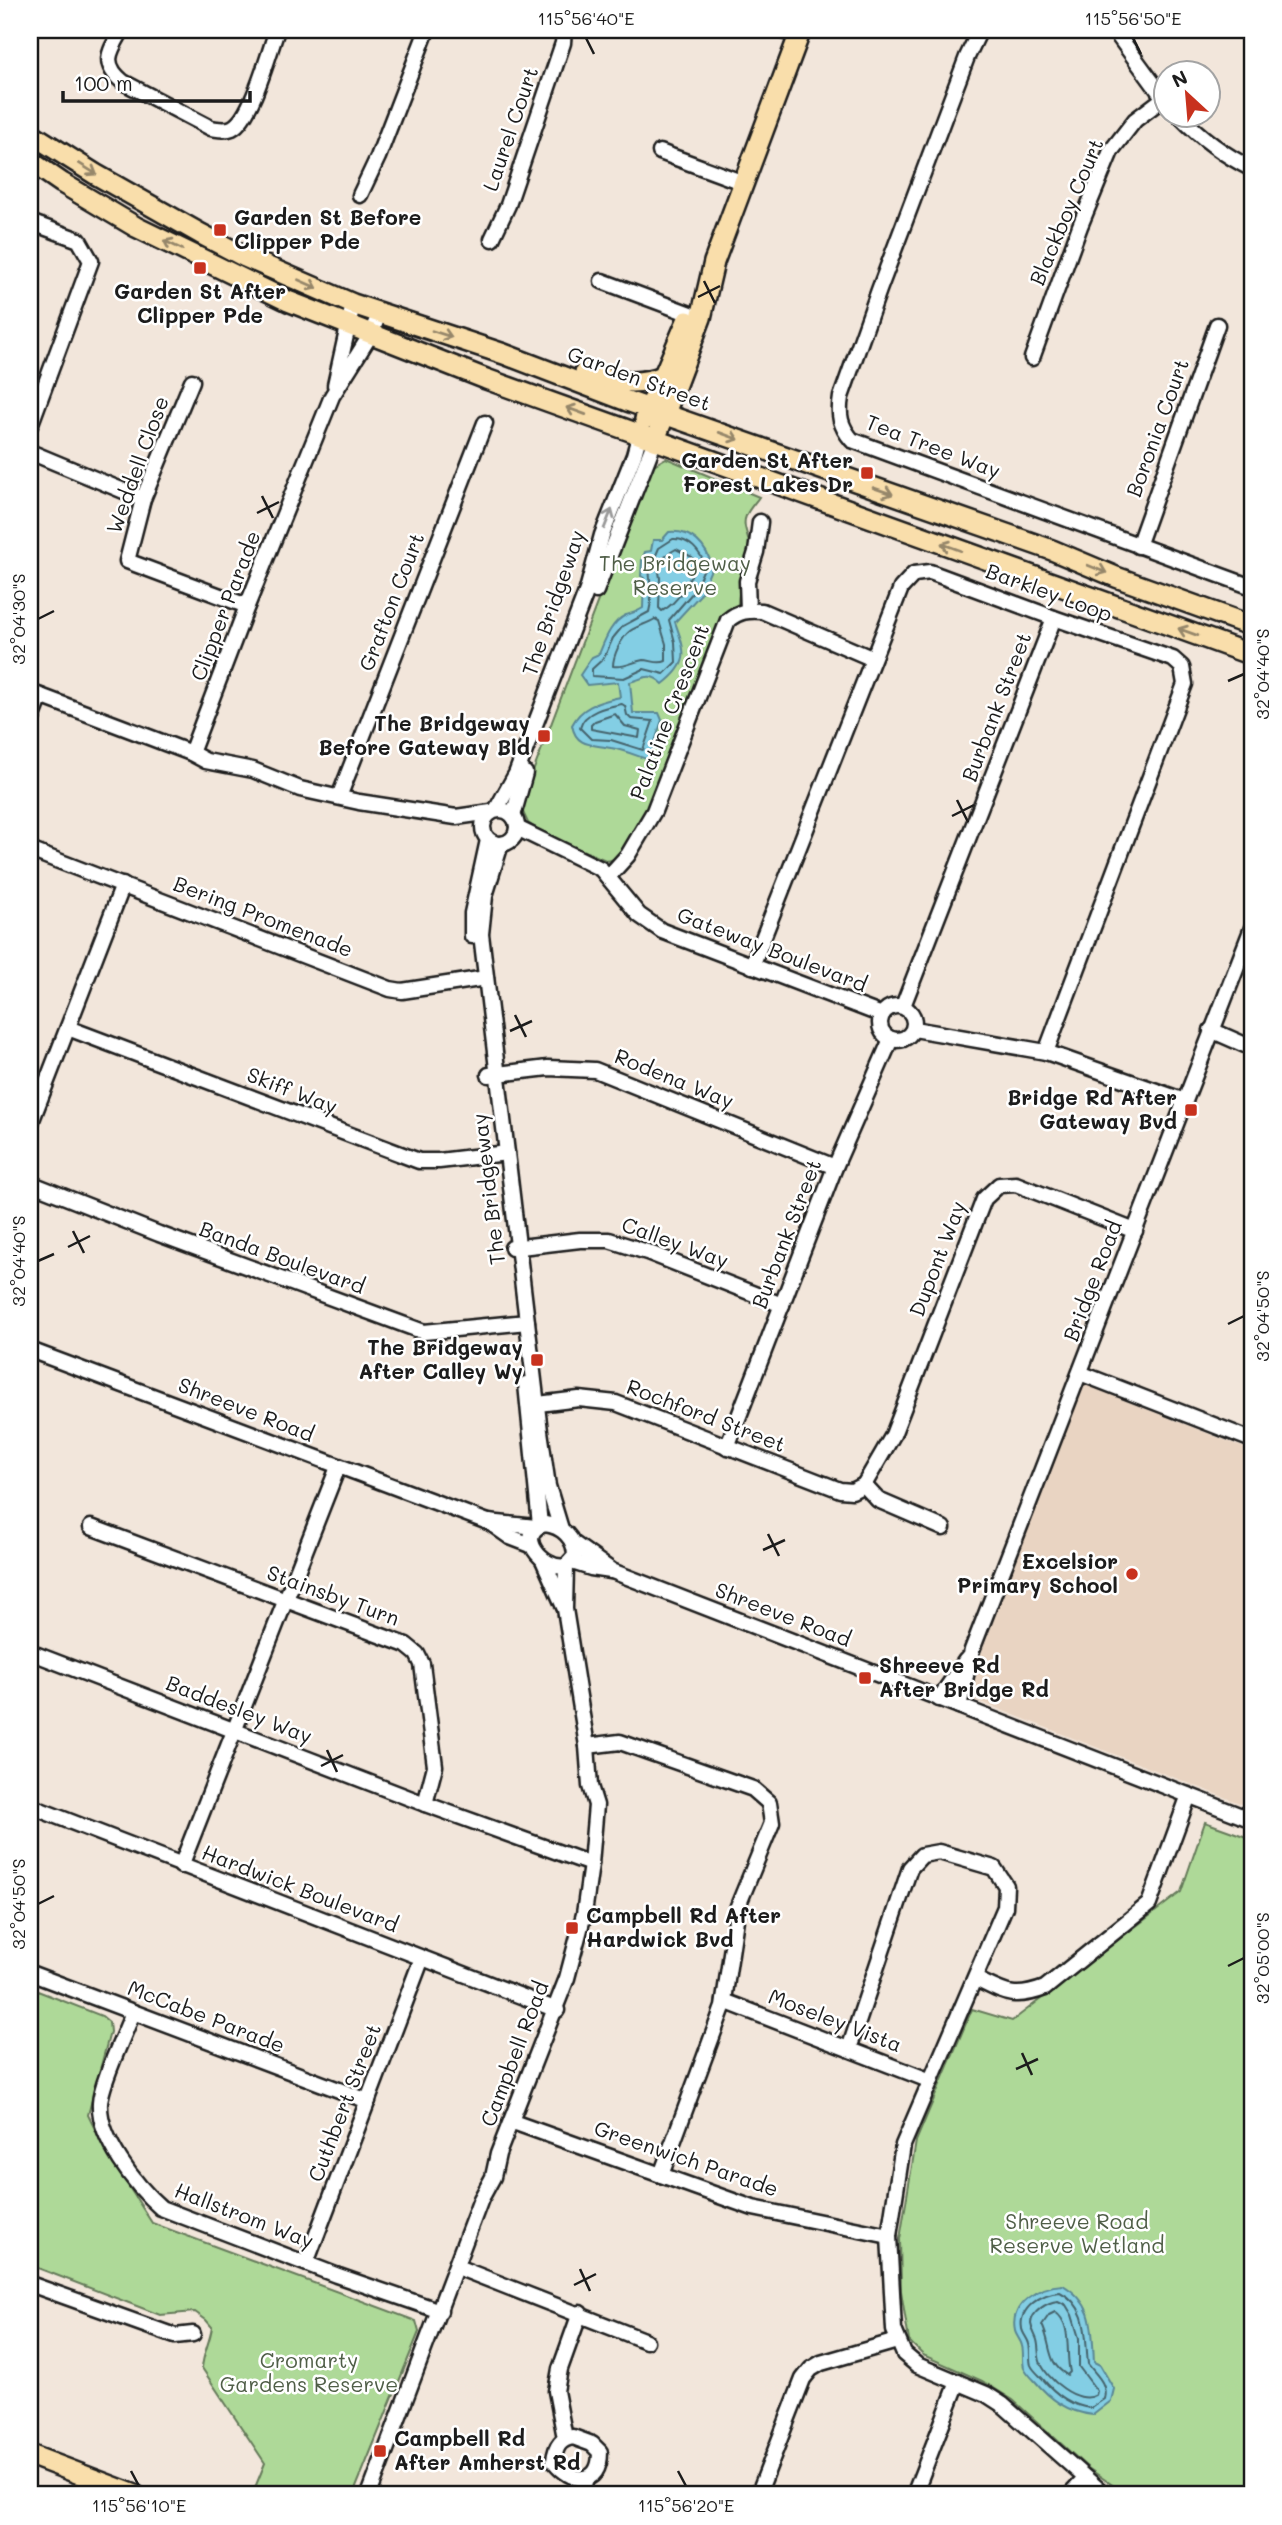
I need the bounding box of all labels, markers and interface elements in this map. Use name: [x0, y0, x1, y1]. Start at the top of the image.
text: 115°56'40"E: [537, 6, 635, 30]
text: 115°56'50"E: [1084, 6, 1182, 30]
scale bar: [63, 60, 250, 104]
north arrow: [1152, 60, 1222, 130]
street label: Laurel Court: [476, 63, 543, 194]
text: N: [1167, 64, 1191, 93]
text: 100 m: [74, 69, 133, 96]
street label: Blackboy Court: [1022, 134, 1109, 289]
one-way arrow: [77, 163, 97, 177]
place label: Garden St Before Clipper Pde: [234, 203, 421, 254]
marker: Garden St Before Clipper Pde: [212, 222, 228, 238]
one-way arrow: [163, 238, 184, 252]
marker: Garden St After Clipper Pde: [192, 260, 208, 276]
place label: Garden St After Clipper Pde: [114, 277, 286, 328]
one-way arrow: [297, 278, 318, 291]
one-way arrow: [430, 329, 452, 341]
street label: Garden Street: [564, 339, 715, 416]
street label: Boronia Court: [1119, 355, 1194, 500]
street label: Weddell Close: [99, 392, 174, 537]
one-way arrow: [565, 404, 587, 416]
street label: Tea Tree Way: [862, 408, 1005, 484]
one-way arrow: [718, 431, 740, 443]
place label: Garden St After Forest Lakes Dr: [681, 446, 853, 497]
marker: Garden St After Forest Lakes Dr: [859, 465, 875, 481]
one-way arrow: [872, 486, 894, 498]
one-way arrow: [603, 509, 616, 530]
street label: The Bridgeway: [515, 526, 590, 679]
street label: Clipper Parade: [184, 527, 266, 684]
street label: Grafton Court: [352, 528, 429, 675]
one-way arrow: [940, 540, 962, 552]
park label: The Bridgeway Reserve: [599, 549, 751, 600]
street label: Barkley Loop: [983, 556, 1116, 627]
one-way arrow: [1085, 563, 1107, 576]
text: 32°04'30"S: [6, 573, 30, 665]
street label: Palatine Crescent: [623, 620, 715, 803]
one-way arrow: [1177, 625, 1199, 638]
street label: Burbank Street: [955, 628, 1036, 785]
text: 32°04'40"S: [1250, 628, 1274, 720]
place label: The Bridgeway Before Gateway Bld: [319, 709, 530, 761]
marker: The Bridgeway Before Gateway Bld: [536, 728, 552, 744]
street label: Bering Promenade: [170, 869, 357, 962]
street label: Gateway Boulevard: [674, 900, 871, 997]
street label: Rodena Way: [611, 1041, 738, 1114]
street label: Skiff Way: [243, 1060, 342, 1119]
place label: Bridge Rd After Gateway Bvd: [1007, 1083, 1177, 1135]
marker: Bridge Rd After Gateway Bvd: [1183, 1102, 1199, 1118]
street label: The Bridgeway: [465, 1112, 510, 1266]
street label: Burbank Street: [745, 1155, 826, 1312]
street label: Dupont Way: [902, 1197, 971, 1320]
street label: Calley Way: [618, 1210, 733, 1273]
street label: Banda Boulevard: [196, 1214, 369, 1299]
text: 32°04'40"S: [6, 1215, 30, 1307]
street label: Bridge Road: [1056, 1216, 1127, 1345]
text: 32°04'50"S: [1250, 1270, 1274, 1362]
place label: The Bridgeway After Calley Wy: [358, 1333, 523, 1385]
marker: The Bridgeway After Calley Wy: [529, 1352, 545, 1368]
street label: Shreeve Road: [175, 1370, 318, 1447]
street label: Rochford Street: [623, 1372, 790, 1457]
place label: Excelsior Primary School: [957, 1547, 1118, 1599]
street label: Stainsby Turn: [264, 1558, 403, 1631]
marker: Excelsior Primary School: [1124, 1566, 1140, 1582]
street label: Shreeve Road: [712, 1575, 855, 1652]
place label: Shreeve Rd After Bridge Rd: [879, 1651, 1049, 1702]
street label: Baddesley Way: [163, 1668, 316, 1749]
marker: Shreeve Rd After Bridge Rd: [857, 1670, 873, 1686]
street label: Hardwick Boulevard: [199, 1838, 403, 1938]
text: 32°04'50"S: [6, 1858, 30, 1950]
place label: Campbell Rd After Hardwick Bvd: [586, 1901, 781, 1952]
text: 32°05'00"S: [1250, 1912, 1274, 2004]
marker: Campbell Rd After Hardwick Bvd: [564, 1920, 580, 1936]
street label: McCabe Parade: [124, 1973, 289, 2058]
street label: Campbell Road: [473, 1977, 554, 2130]
street label: Moseley Vista: [765, 1982, 906, 2057]
street label: Cuthbert Street: [301, 2020, 386, 2185]
street label: Greenwich Parade: [591, 2113, 782, 2202]
street label: Hallstrom Way: [171, 2176, 318, 2254]
park label: Shreeve Road Reserve Wetland: [989, 2207, 1165, 2258]
park label: Cromarty Gardens Reserve: [220, 2346, 398, 2397]
place label: Campbell Rd After Amherst Rd: [394, 2424, 580, 2475]
marker: Campbell Rd After Amherst Rd: [372, 2443, 388, 2459]
text: 115°56'10"E: [92, 2493, 186, 2517]
text: 115°56'20"E: [638, 2493, 734, 2517]

